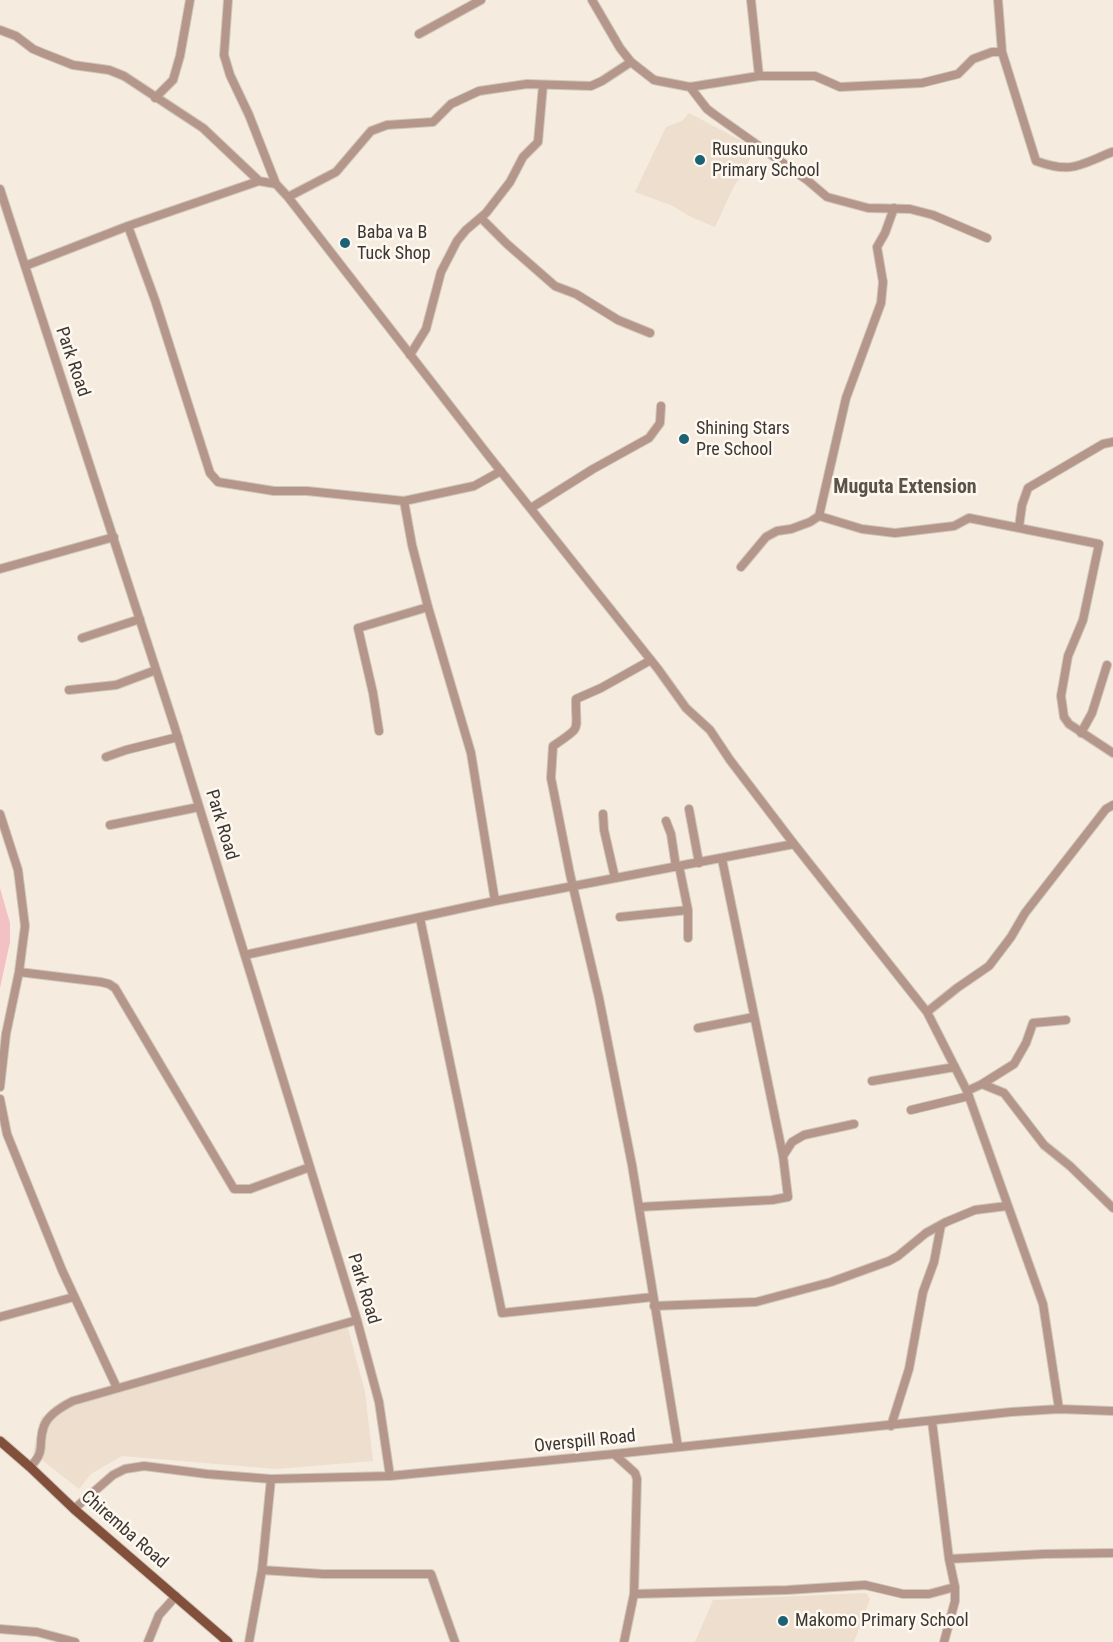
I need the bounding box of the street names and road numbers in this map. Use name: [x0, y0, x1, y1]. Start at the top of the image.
street label: Park Road: [50, 324, 94, 400]
street label: Park Road: [200, 787, 242, 863]
street label: Park Road: [342, 1251, 384, 1327]
street label: Overspill Road: [533, 1426, 637, 1458]
street label: Chiremba Road: [76, 1486, 172, 1574]

